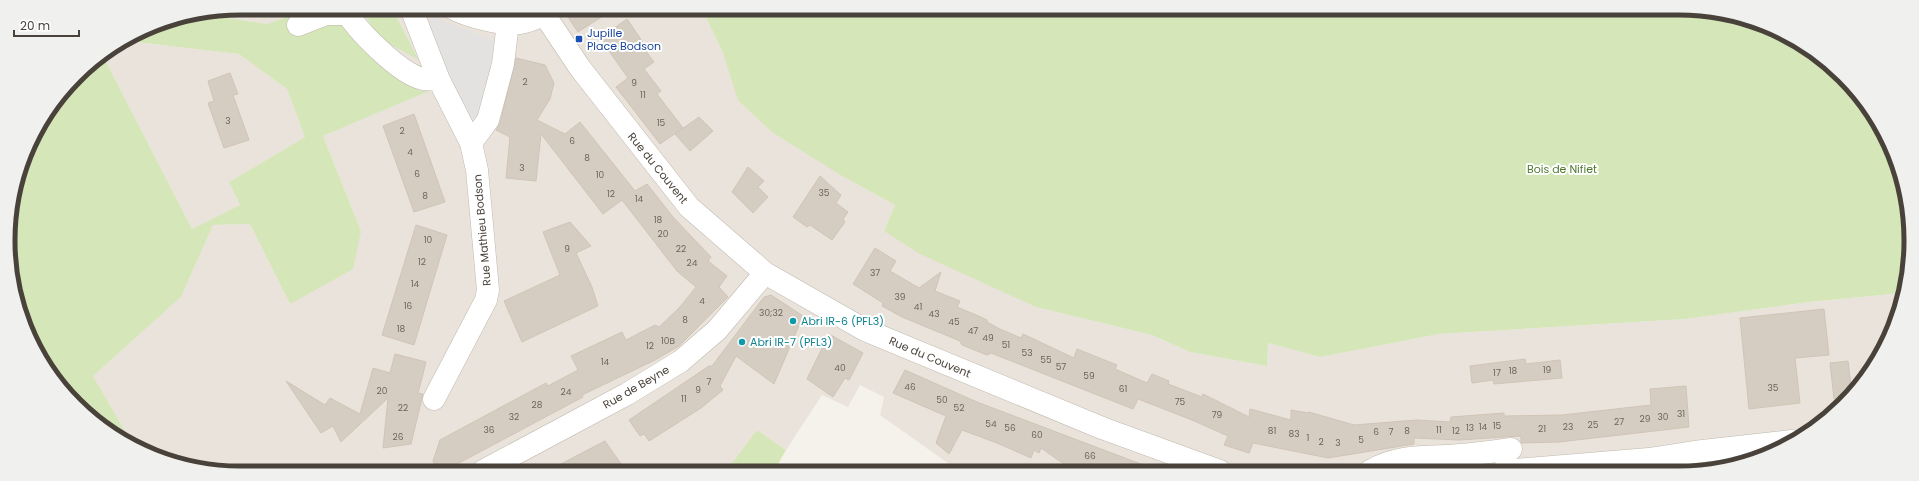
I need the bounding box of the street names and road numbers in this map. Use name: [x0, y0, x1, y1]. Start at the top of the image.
street label: Rue du Couvent: [624, 129, 692, 207]
street label: Rue Mathieu Bodson: [469, 174, 495, 286]
street label: Rue du Couvent: [887, 333, 973, 381]
street label: Rue de Beyne: [600, 361, 672, 413]

